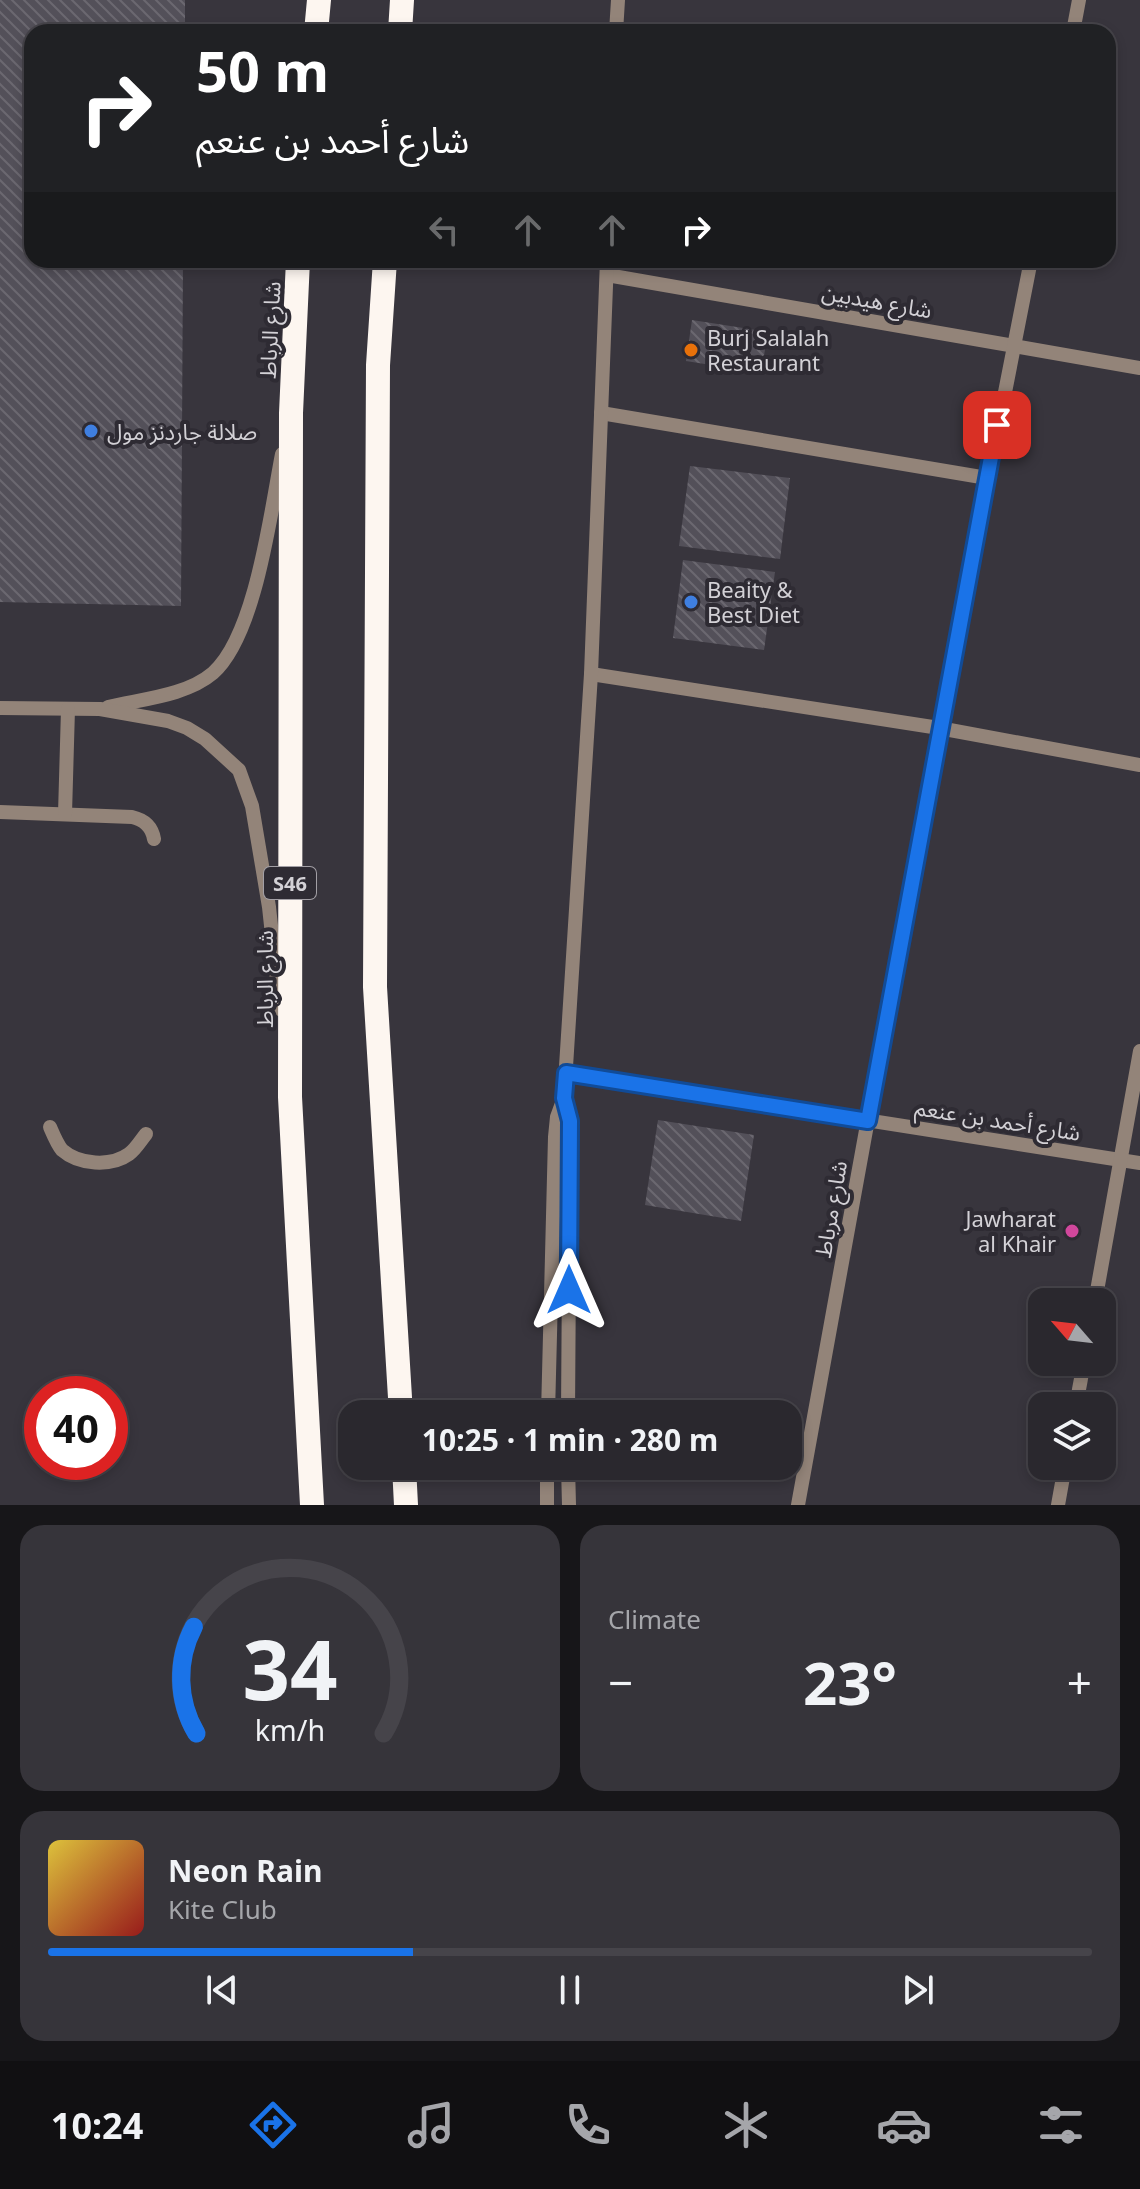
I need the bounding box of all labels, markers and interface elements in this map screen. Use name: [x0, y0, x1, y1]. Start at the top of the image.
text: 50 m: [196, 32, 329, 108]
icon: right: [64, 56, 168, 160]
text: شارع أحمد بن عنعم: [196, 115, 469, 164]
icon: left: [422, 208, 466, 252]
icon: ahead: [506, 208, 550, 252]
icon: ahead: [590, 208, 634, 252]
icon: right: [674, 208, 718, 252]
street label: شارع هيدبين: [819, 276, 934, 327]
street label: شارع الرباط: [251, 281, 290, 380]
place label: Burj Salalah Restaurant: [707, 322, 829, 377]
marker: Burj Salalah Restaurant: [682, 341, 700, 359]
pin: [963, 391, 1031, 459]
icon: arrive: [975, 403, 1019, 447]
place label: صلالة جاردنز مول: [107, 416, 257, 446]
marker: صلالة جاردنز مول: [82, 422, 100, 440]
place label: Beaity & Best Diet: [707, 574, 800, 629]
marker: Beaity & Best Diet: [682, 593, 700, 611]
road number: S46: [264, 867, 316, 899]
street label: شارع الرباط: [249, 930, 282, 1028]
street label: شارع أحمد بن عنعم: [913, 1091, 1083, 1150]
street label: شارع مرباط: [807, 1158, 856, 1260]
place label: Jawharat al Khair: [963, 1203, 1056, 1258]
marker: Jawharat al Khair: [1063, 1222, 1081, 1240]
position arrow: [527, 1248, 611, 1332]
north arrow: [1028, 1288, 1116, 1376]
map controls: [1028, 1288, 1116, 1480]
speed limit sign: 40: [24, 1376, 128, 1480]
button: layers: [1028, 1392, 1116, 1480]
text: 10:25 · 1 min · 280 m: [422, 1419, 718, 1460]
text: Climate: [608, 1601, 701, 1637]
text: 34: [242, 1611, 338, 1724]
text: 23°: [803, 1641, 897, 1723]
text: −: [608, 1652, 633, 1712]
text: +: [1067, 1652, 1092, 1712]
text: km/h: [255, 1710, 325, 1749]
text: Neon Rain: [168, 1850, 322, 1891]
text: Kite Club: [168, 1891, 277, 1927]
icon: previous: [200, 1968, 244, 2012]
icon: pause: [548, 1968, 592, 2012]
icon: next: [896, 1968, 940, 2012]
icon: directions: [245, 2097, 301, 2153]
icon: music: [403, 2097, 459, 2153]
icon: phone: [560, 2097, 616, 2153]
icon: climate: [718, 2097, 774, 2153]
icon: car: [876, 2097, 932, 2153]
icon: filters: [1033, 2097, 1089, 2153]
text: 10:24: [51, 2101, 143, 2150]

